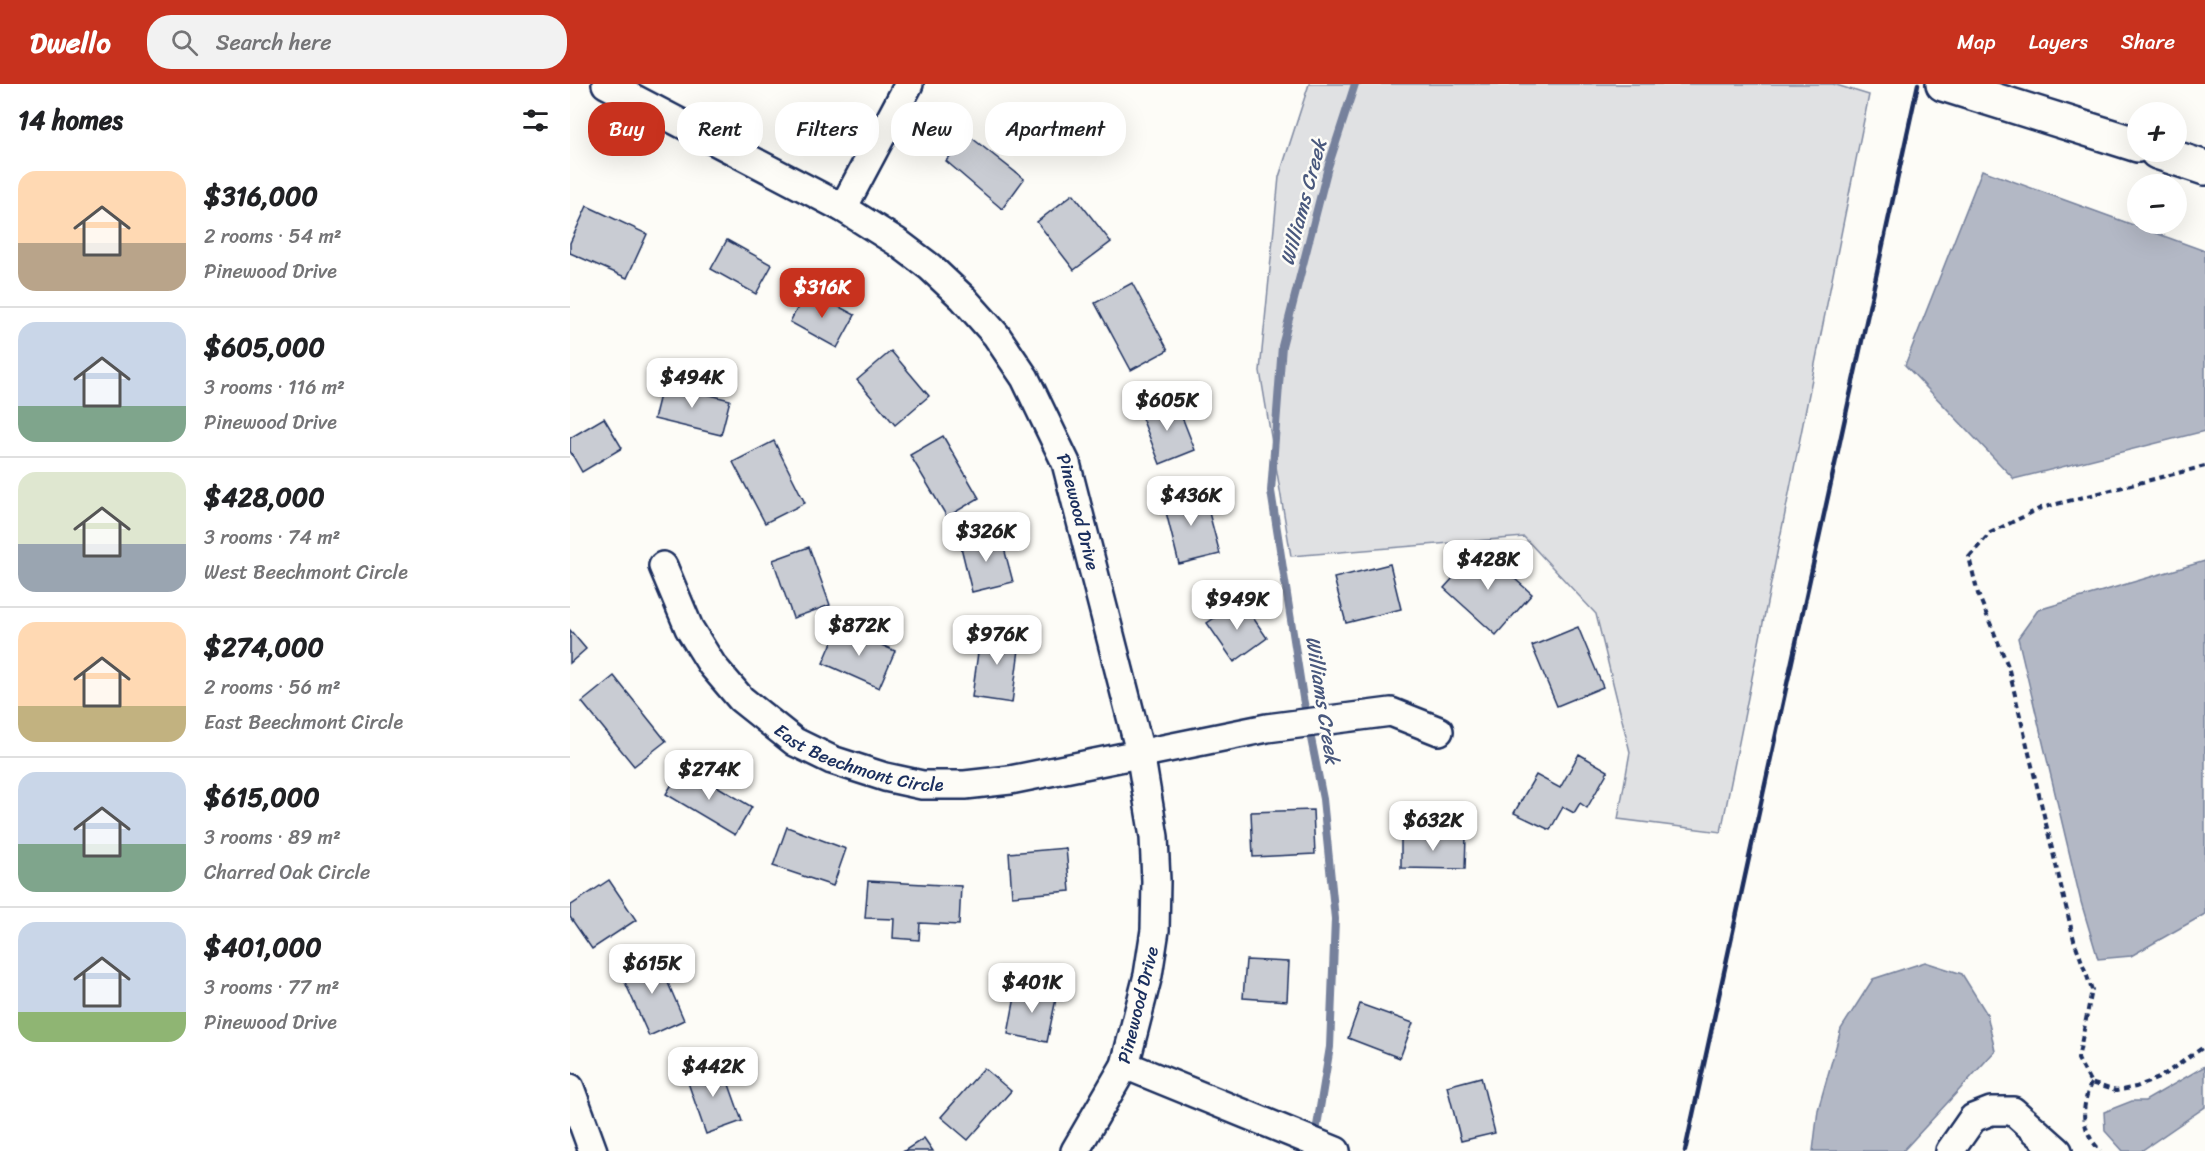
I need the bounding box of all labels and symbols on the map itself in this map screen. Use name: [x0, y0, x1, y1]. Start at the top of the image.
water label: Williams Creek: [1270, 134, 1338, 269]
pin: $316K: [780, 268, 864, 319]
pin: $494K: [650, 358, 734, 409]
pin: $605K: [1125, 381, 1209, 432]
street label: Pinewood Drive: [1047, 447, 1109, 574]
pin: $436K: [1149, 476, 1233, 527]
pin: $326K: [944, 512, 1028, 563]
pin: $428K: [1446, 540, 1530, 591]
pin: $949K: [1195, 580, 1279, 631]
pin: $872K: [817, 606, 901, 657]
pin: $976K: [955, 615, 1039, 666]
water label: Williams Creek: [1295, 633, 1350, 768]
street label: East Beechmont Circle: [767, 715, 944, 801]
pin: $274K: [667, 750, 751, 801]
pin: $632K: [1391, 801, 1475, 852]
street label: Pinewood Drive: [1108, 943, 1168, 1067]
pin: $615K: [610, 944, 694, 995]
pin: $401K: [990, 963, 1074, 1014]
pin: $442K: [671, 1047, 755, 1098]

